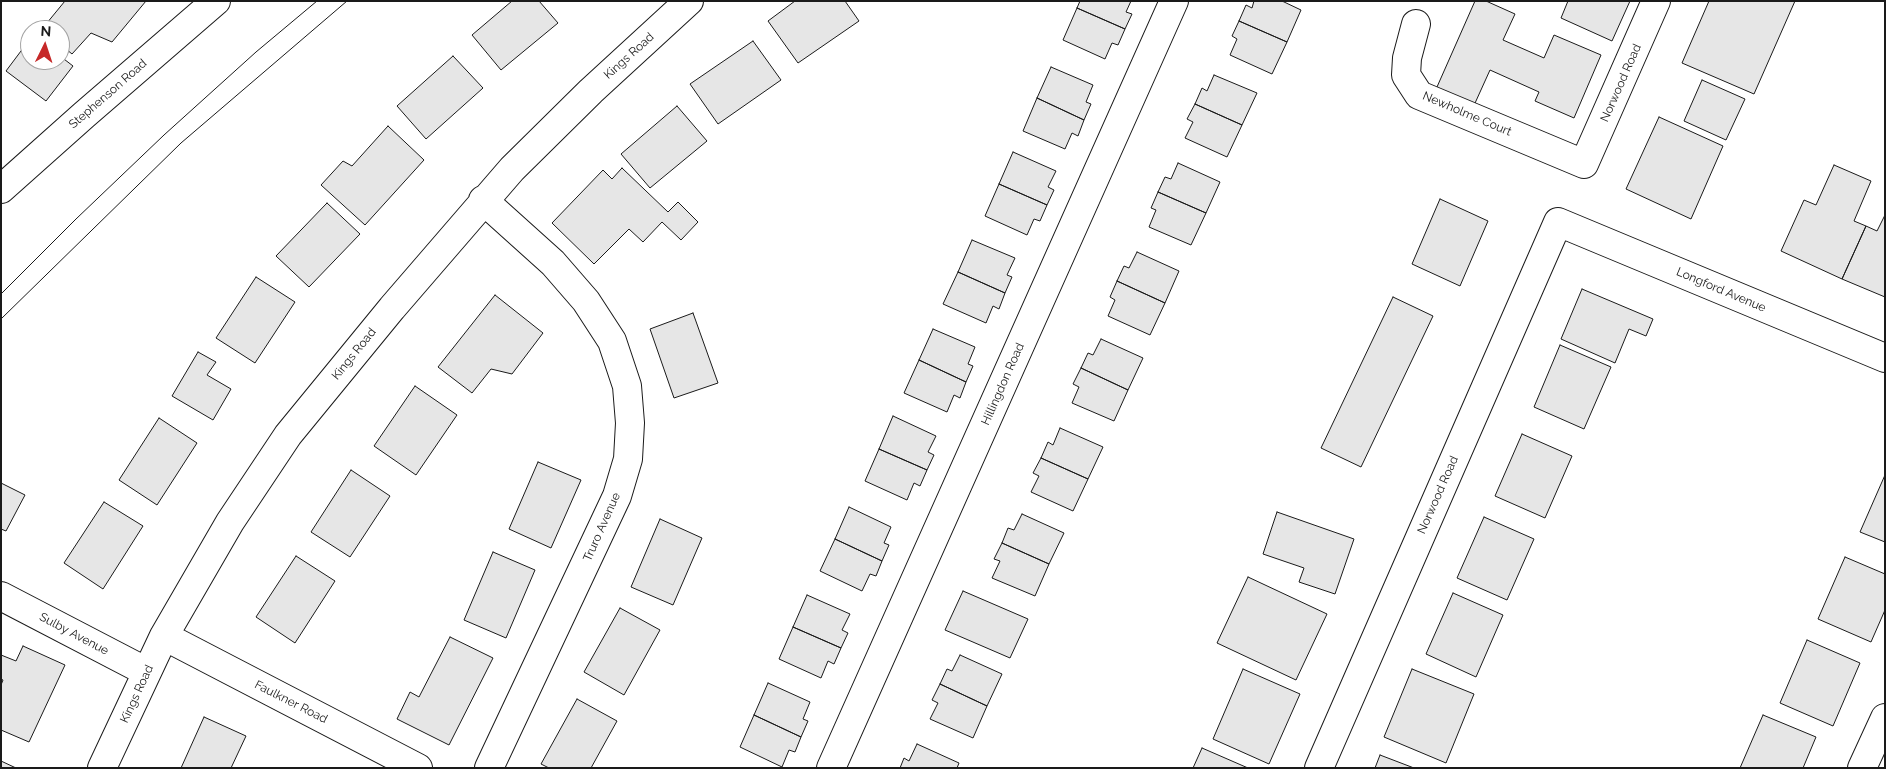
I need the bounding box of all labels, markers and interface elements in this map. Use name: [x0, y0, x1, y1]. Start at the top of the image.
north arrow: [20, 20, 70, 70]
text: N: [40, 23, 52, 39]
street label: Kings Road: [601, 30, 657, 82]
street label: Norwood Road: [1597, 42, 1645, 124]
street label: Stephenson Road: [66, 56, 150, 132]
street label: Newholme Court: [1420, 89, 1514, 139]
street label: Longford Avenue: [1674, 265, 1768, 315]
street label: Kings Road: [329, 325, 379, 383]
street label: Hillingdon Road: [978, 341, 1028, 427]
street label: Norwood Road: [1414, 454, 1462, 536]
street label: Truro Avenue: [580, 490, 624, 564]
street label: Sulby Avenue: [37, 610, 111, 658]
street label: Kings Road: [117, 663, 157, 725]
street label: Faulkner Road: [252, 677, 330, 727]

